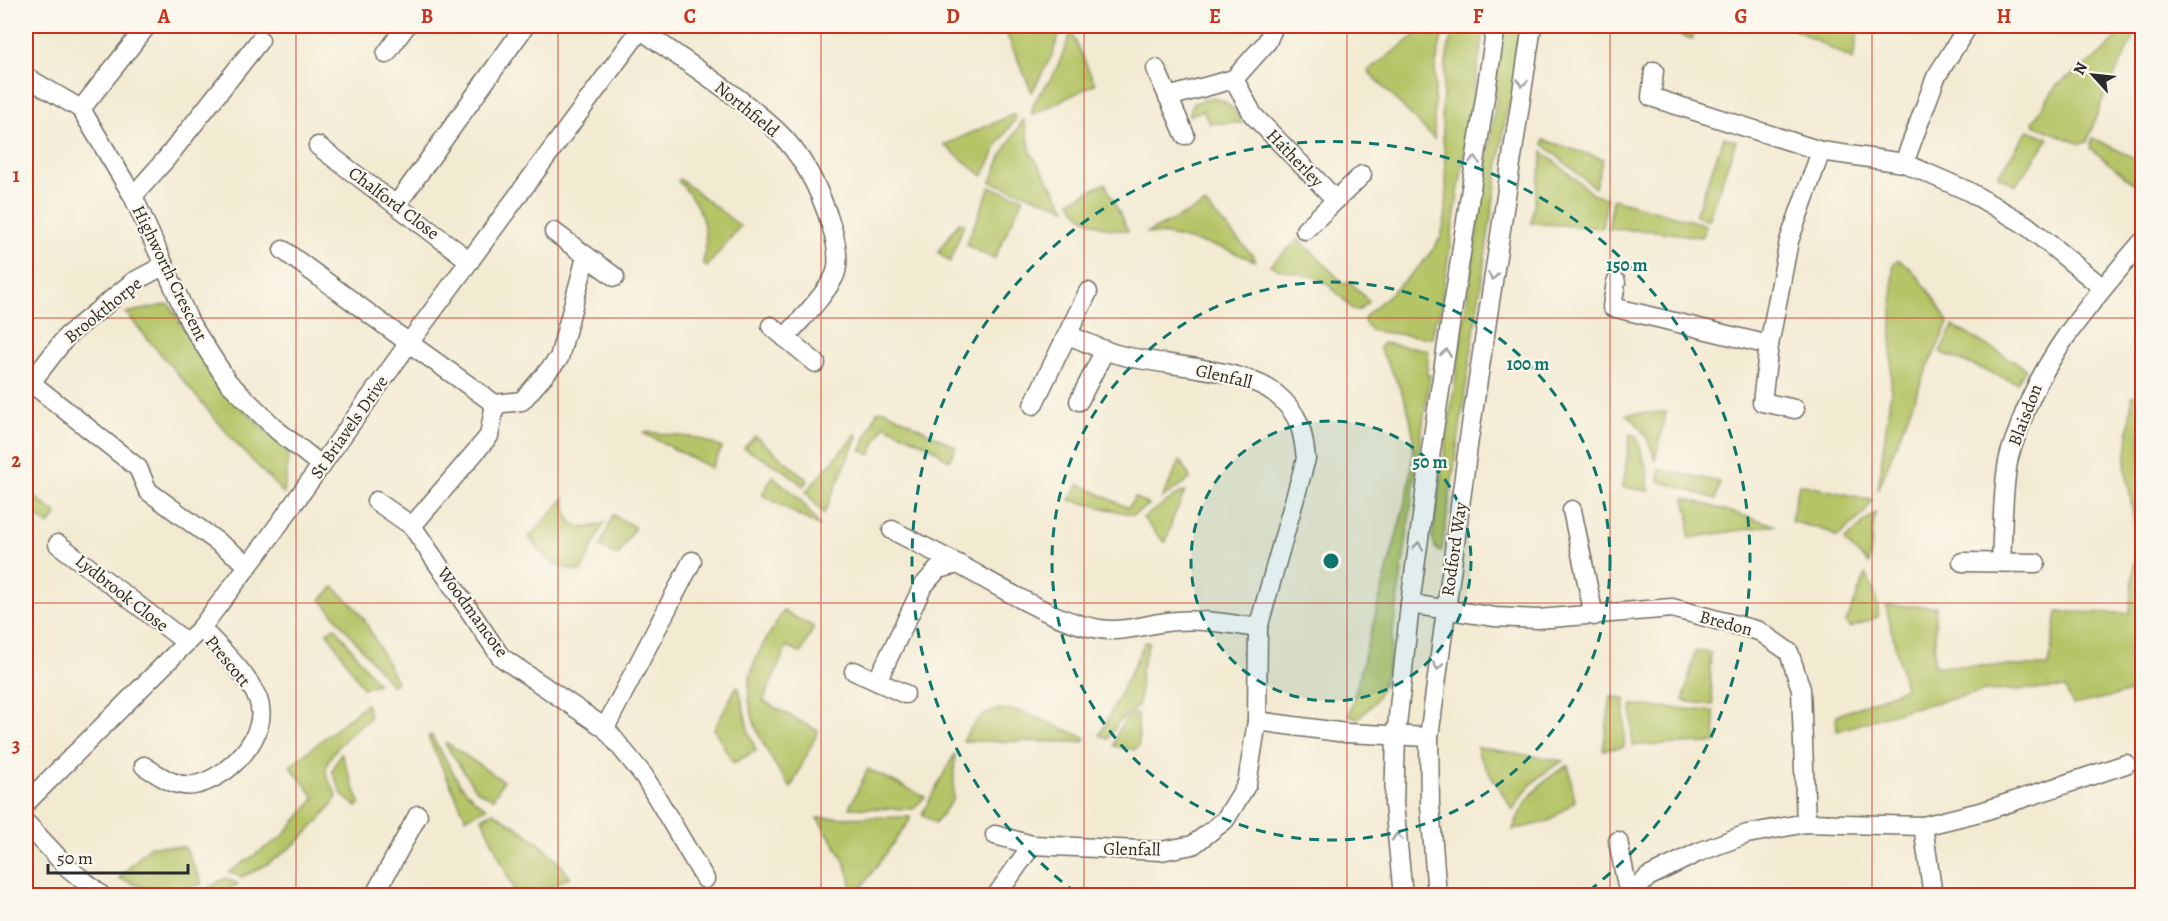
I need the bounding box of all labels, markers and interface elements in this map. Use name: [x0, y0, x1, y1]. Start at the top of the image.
text: A: [157, 3, 171, 30]
text: B: [421, 3, 433, 30]
text: C: [684, 3, 696, 30]
text: D: [946, 3, 960, 30]
text: E: [1209, 3, 1221, 30]
text: F: [1473, 3, 1484, 30]
text: G: [1734, 3, 1748, 30]
text: H: [1997, 3, 2012, 30]
north arrow: [2063, 45, 2123, 105]
text: N: [2068, 58, 2093, 79]
street label: Northfield: [710, 76, 785, 143]
one-way arrow: [1517, 79, 1529, 88]
street label: Hatherley: [1261, 124, 1330, 193]
one-way arrow: [1468, 155, 1481, 165]
street label: Chalford Close: [344, 161, 444, 245]
text: 1: [12, 162, 20, 189]
street label: Highworth Crescent: [127, 201, 213, 345]
text: 150 m: [1606, 253, 1648, 277]
street label: Brookthorpe: [59, 271, 147, 349]
one-way arrow: [1488, 271, 1500, 281]
one-way arrow: [1439, 348, 1451, 357]
text: 100 m: [1507, 352, 1549, 376]
street label: Glenfall: [1193, 358, 1255, 394]
street label: St Briavels Drive: [304, 371, 394, 483]
street label: Blaisdon: [2002, 381, 2048, 449]
text: 2: [11, 447, 21, 474]
text: 50 m: [1413, 450, 1447, 474]
street label: Rodford Way: [1436, 499, 1473, 598]
one-way arrow: [1412, 541, 1424, 550]
street label: Lydbrook Close: [70, 549, 174, 637]
centre of rings: [1321, 551, 1341, 571]
street label: Woodmancote: [431, 561, 514, 662]
street label: Bredon: [1697, 604, 1755, 642]
street label: Prescott: [200, 630, 256, 692]
one-way arrow: [1432, 661, 1445, 671]
text: 3: [12, 732, 20, 759]
one-way arrow: [1391, 833, 1404, 842]
scale bar: [48, 837, 188, 875]
street label: Glenfall: [1103, 837, 1161, 862]
text: 50 m: [57, 846, 93, 870]

